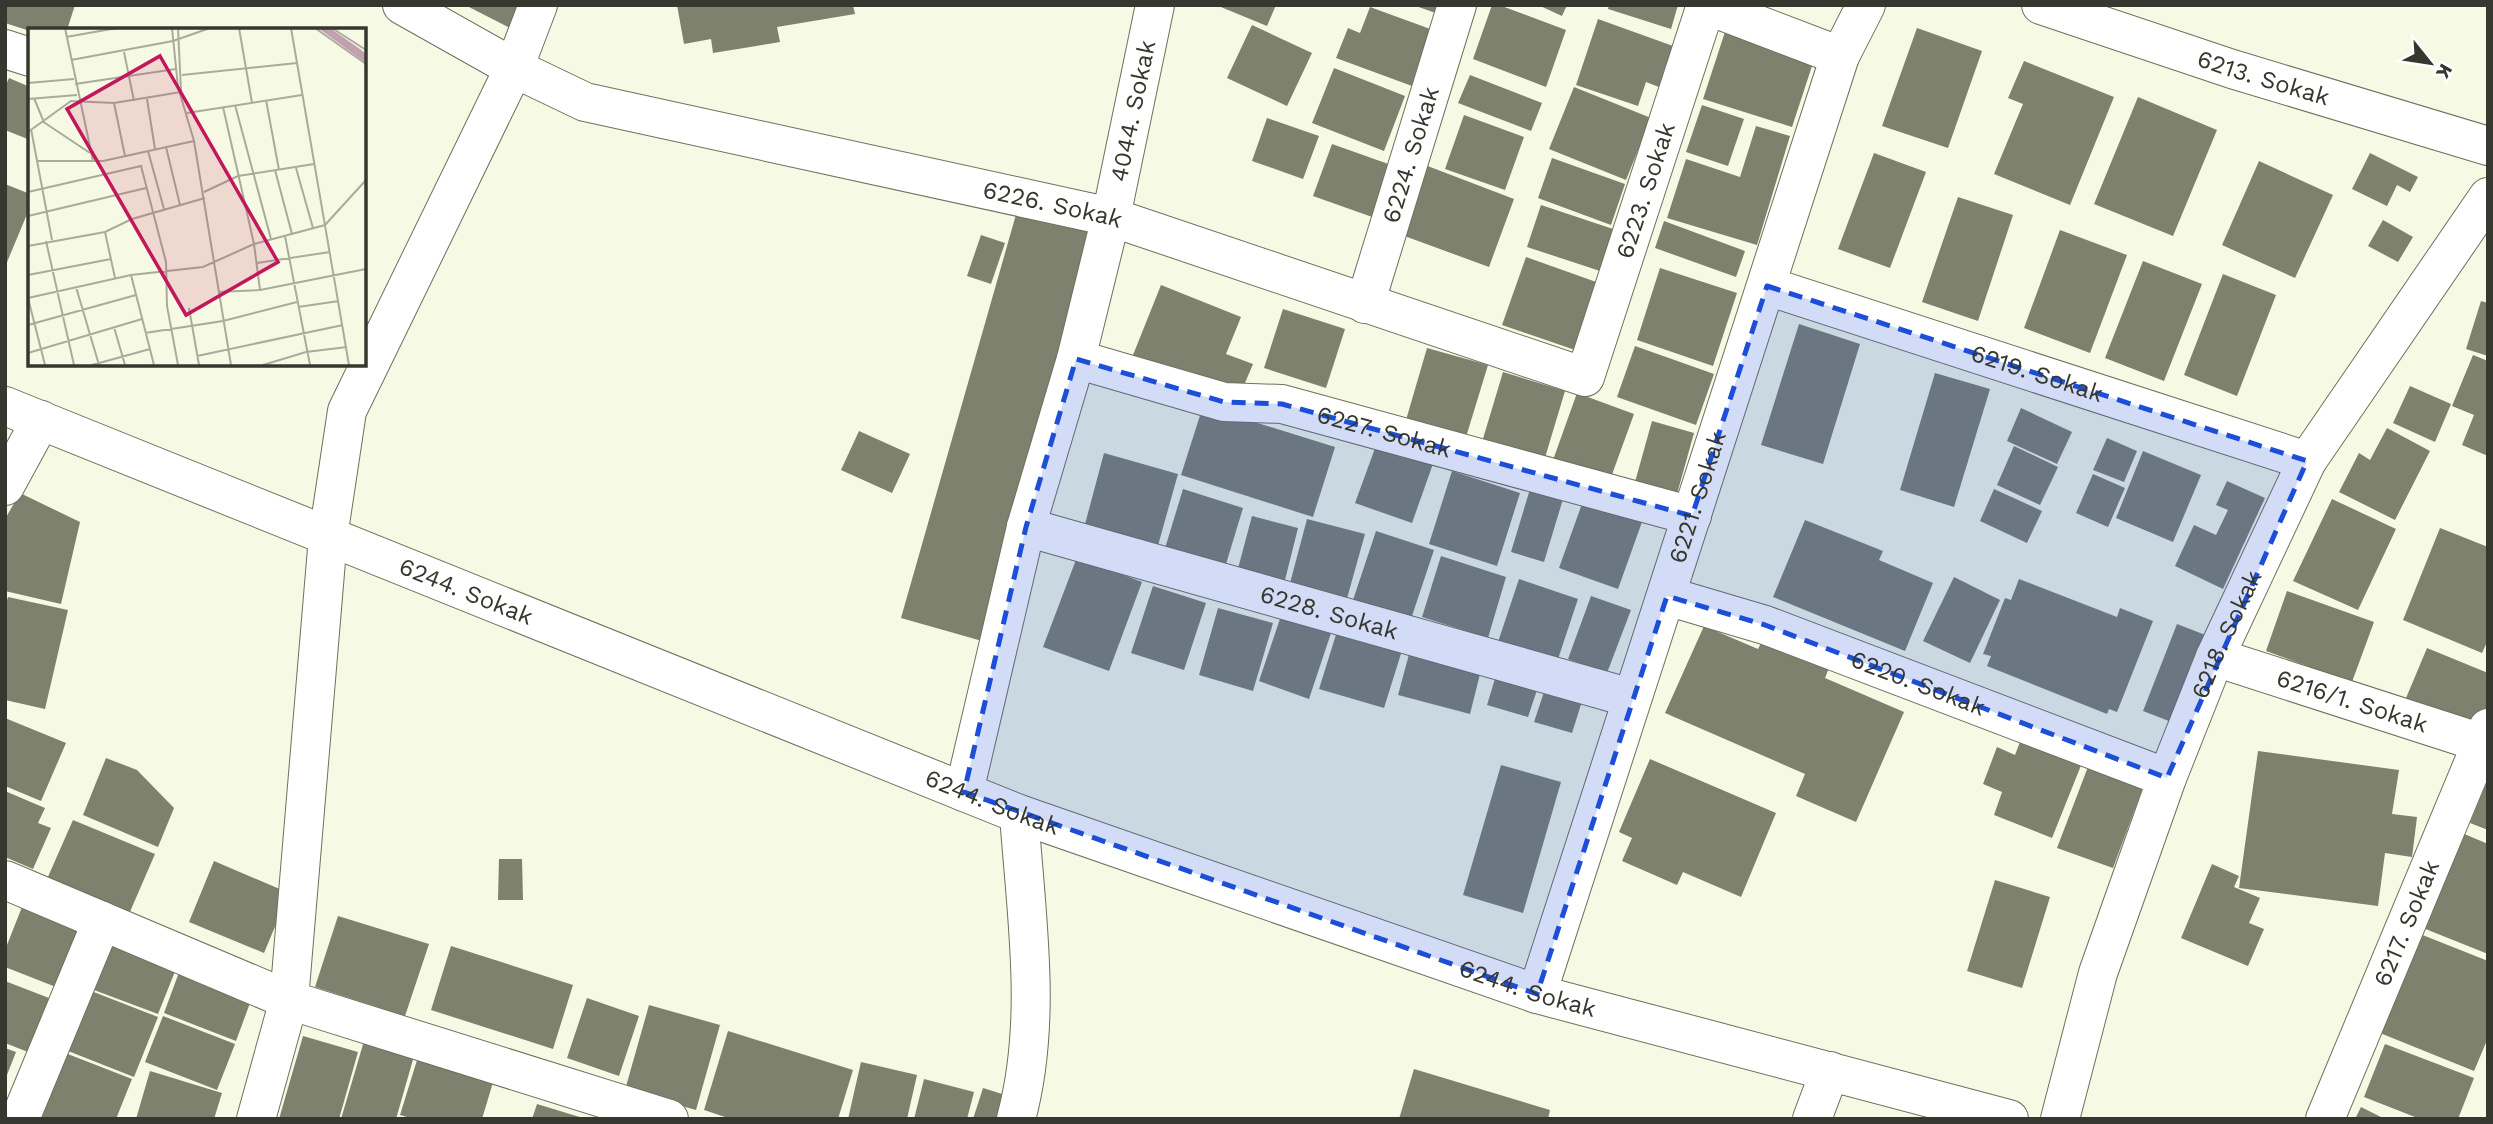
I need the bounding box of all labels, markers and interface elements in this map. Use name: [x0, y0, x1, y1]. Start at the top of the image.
inset map: [28, 28, 366, 366]
north arrow: [2395, 28, 2465, 98]
street label: 4044. Sokak: [1105, 37, 1161, 184]
street label: 6213. Sokak: [2194, 44, 2333, 112]
text: K: [2431, 60, 2458, 83]
street label: 6224. Sokak: [1377, 83, 1445, 227]
street label: 6223. Sokak: [1610, 119, 1681, 262]
street label: 6226. Sokak: [980, 175, 1127, 234]
street label: 6219. Sokak: [1967, 339, 2107, 408]
street label: 6227. Sokak: [1314, 400, 1455, 464]
street label: 6221. Sokak: [1663, 427, 1732, 567]
street label: 6244. Sokak: [395, 552, 537, 631]
street label: 6218. Sokak: [2186, 566, 2268, 703]
street label: 6228. Sokak: [1257, 580, 1402, 646]
street label: 6220. Sokak: [1847, 645, 1990, 722]
street label: 6216/1. Sokak: [2273, 664, 2432, 739]
street label: 6244. Sokak: [921, 764, 1064, 841]
street label: 6217. Sokak: [2368, 856, 2445, 991]
street label: 6244. Sokak: [1456, 954, 1600, 1023]

